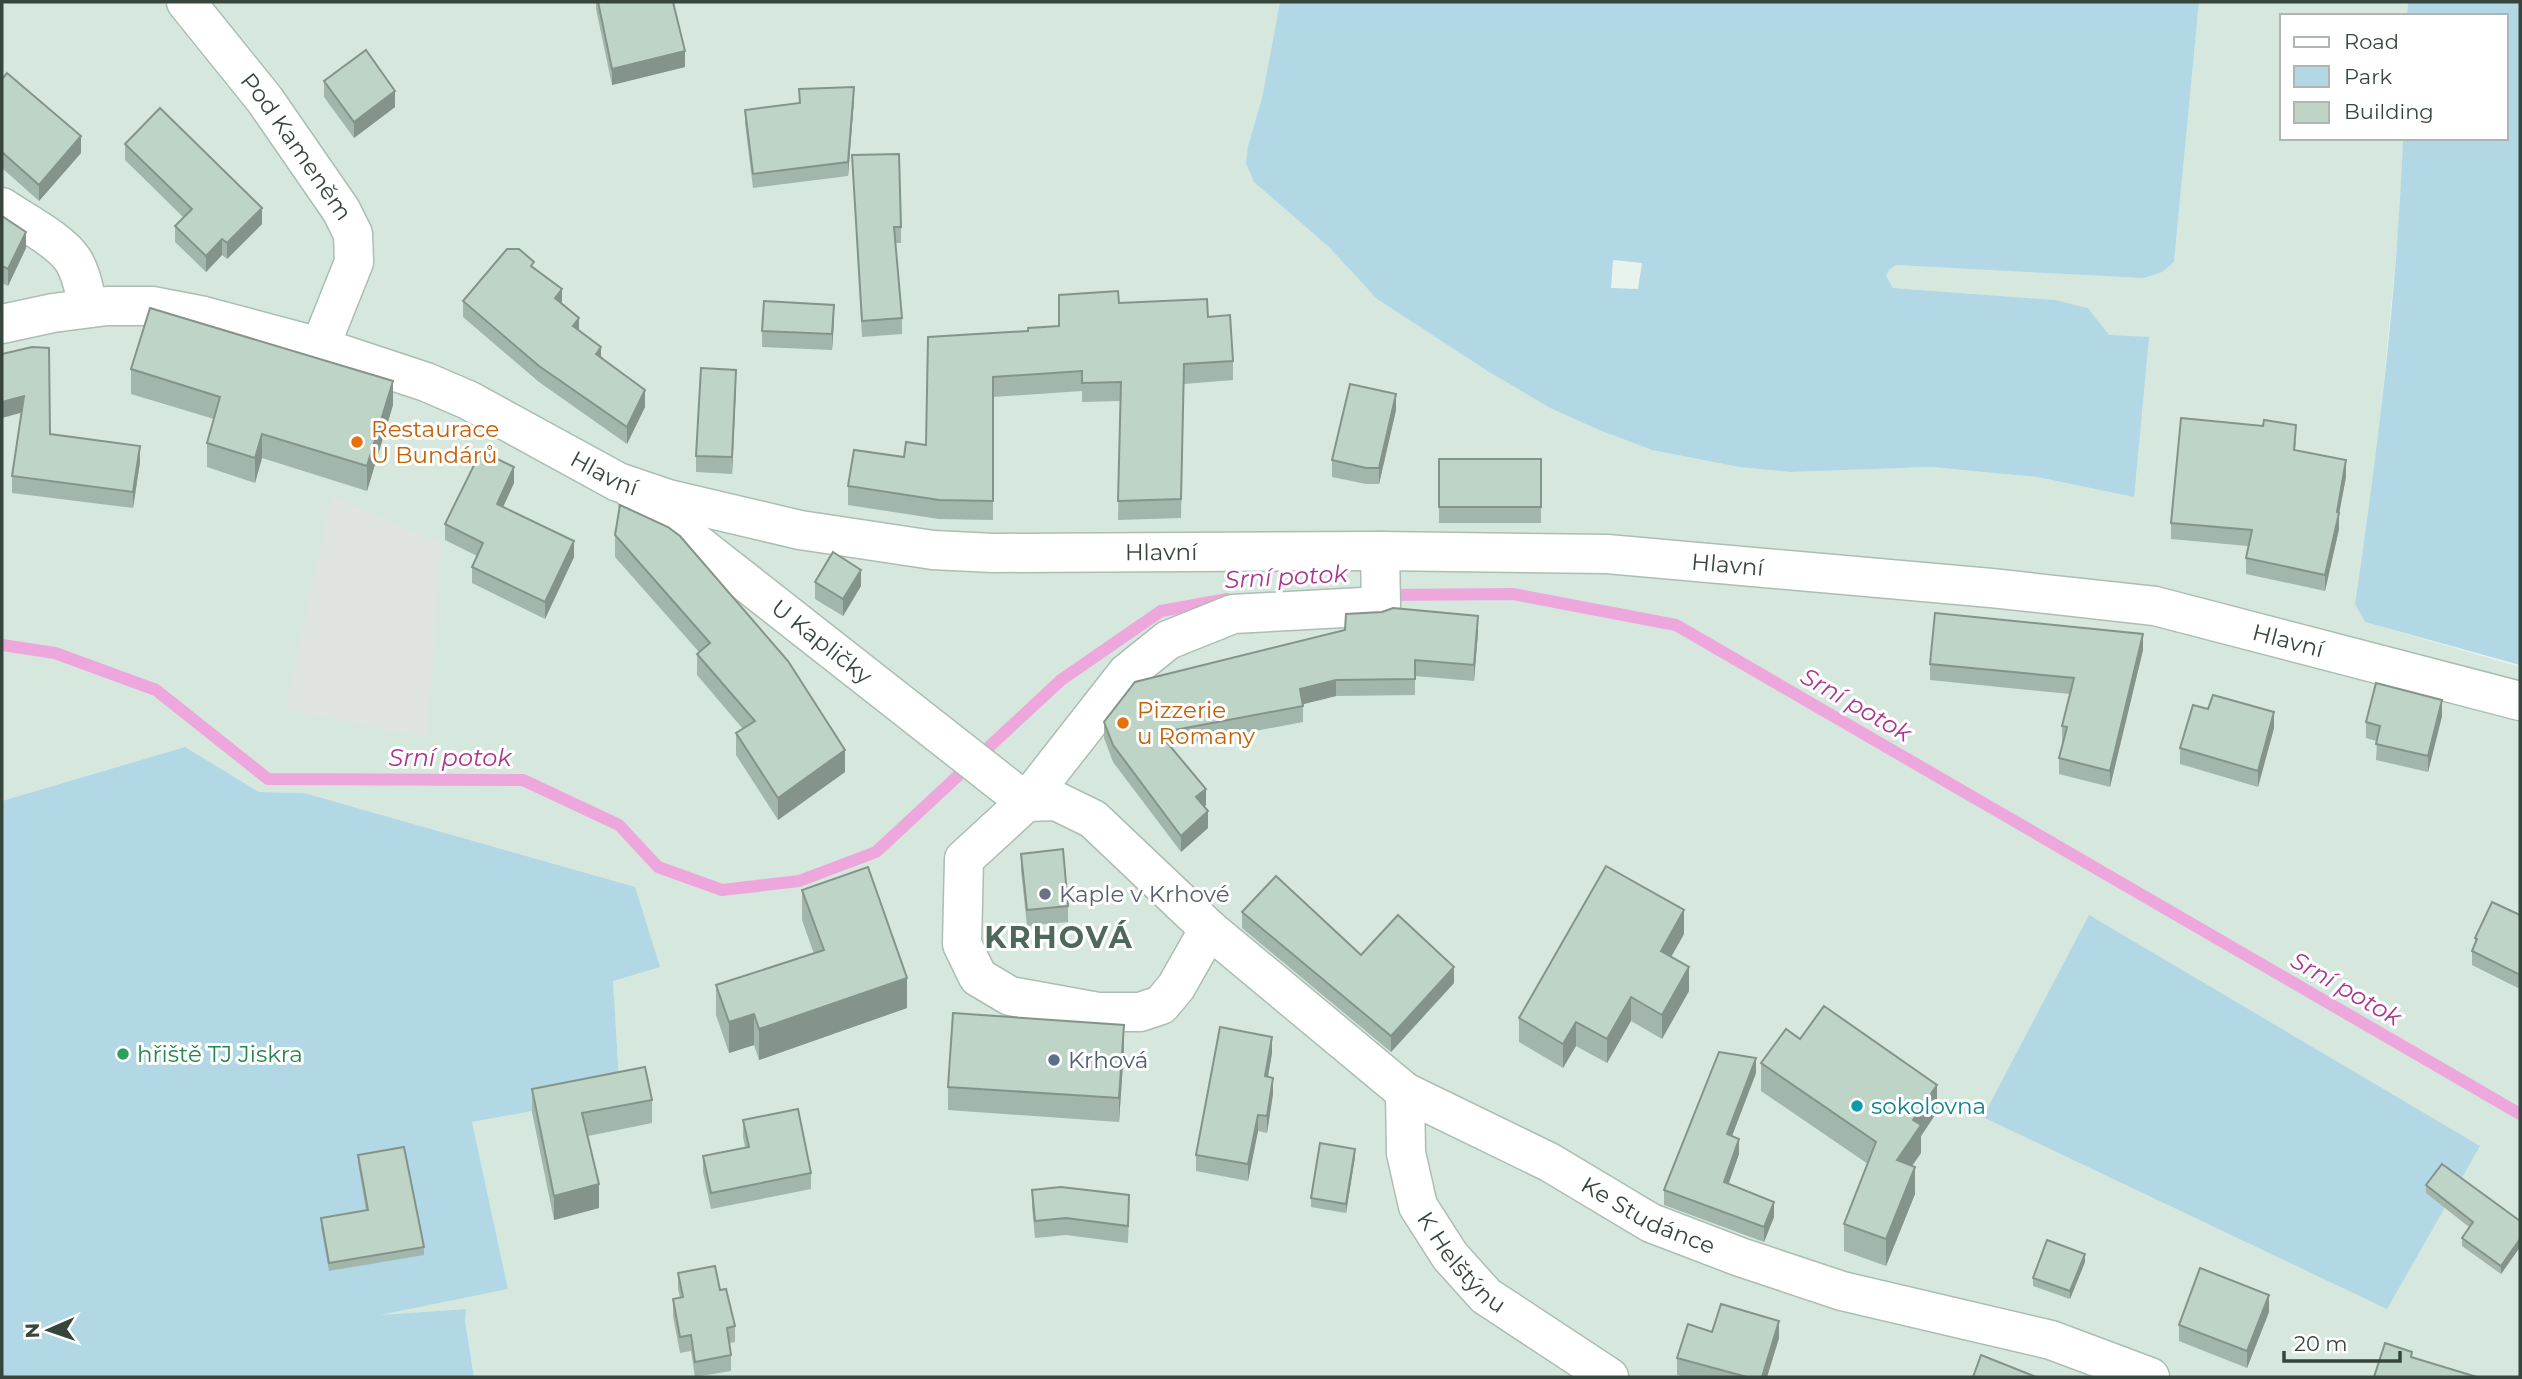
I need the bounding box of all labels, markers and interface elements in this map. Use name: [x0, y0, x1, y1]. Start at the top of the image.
legend: [2280, 14, 2508, 140]
text: Road: [2344, 29, 2399, 54]
text: Park: [2344, 64, 2392, 89]
street label: Pod Kameněm: [235, 67, 358, 226]
text: Building: [2344, 99, 2434, 124]
place label: Restaurace U Bundárů: [371, 415, 499, 469]
marker: Restaurace U Bundárů: [349, 434, 365, 450]
street label: Hlavní: [566, 445, 642, 502]
street label: Hlavní: [1125, 538, 1198, 566]
street label: Hlavní: [1690, 548, 1766, 582]
water label: Srní potok: [1224, 559, 1350, 594]
street label: U Kapličky: [766, 594, 878, 690]
street label: Hlavní: [2250, 618, 2328, 664]
water label: Srní potok: [1796, 661, 1918, 749]
place label: Pizzerie u Romany: [1137, 696, 1256, 750]
marker: Pizzerie u Romany: [1115, 715, 1131, 731]
water label: Srní potok: [388, 743, 513, 772]
place label: Kaple v Krhové: [1059, 880, 1230, 908]
marker: Kaple v Krhové: [1037, 886, 1053, 902]
district label: KRHOVÁ: [984, 919, 1134, 956]
water label: Srní potok: [2286, 945, 2408, 1033]
place label: hřiště TJ Jiskra: [137, 1040, 303, 1068]
marker: hřiště TJ Jiskra: [115, 1046, 131, 1062]
place label: Krhová: [1068, 1046, 1148, 1074]
marker: Krhová: [1046, 1052, 1062, 1068]
place label: sokolovna: [1871, 1092, 1986, 1120]
marker: sokolovna: [1849, 1098, 1865, 1114]
street label: Ke Studánce: [1576, 1171, 1719, 1260]
street label: K Helštýnu: [1411, 1206, 1511, 1319]
north arrow: [14, 1295, 84, 1365]
scale bar: [2284, 1320, 2400, 1364]
text: N: [21, 1322, 44, 1339]
text: 20 m: [2294, 1331, 2348, 1356]

